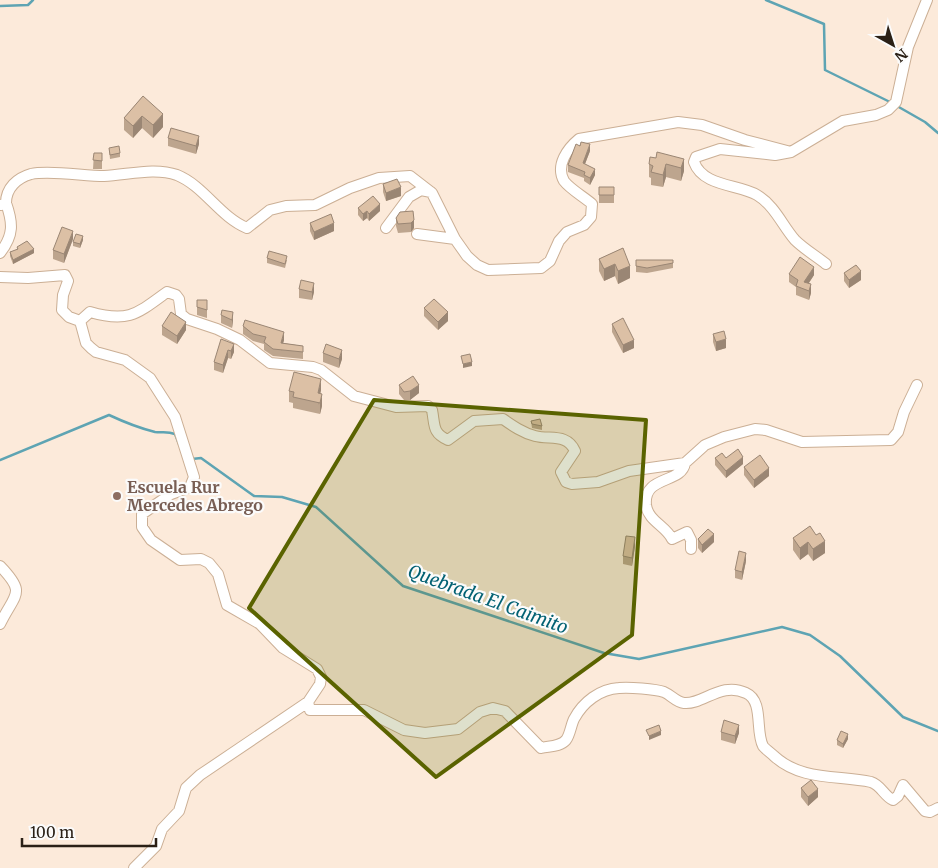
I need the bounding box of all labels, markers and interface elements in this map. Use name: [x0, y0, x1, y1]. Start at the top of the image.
north arrow: [868, 20, 918, 70]
text: N: [891, 45, 911, 66]
place label: Escuela Rur Mercedes Abrego: [127, 477, 263, 515]
marker: Escuela Rur Mercedes Abrego: [111, 490, 123, 502]
water label: Quebrada El Caimito: [405, 559, 571, 639]
scale bar: [22, 816, 156, 848]
text: 100 m: [30, 823, 74, 842]

